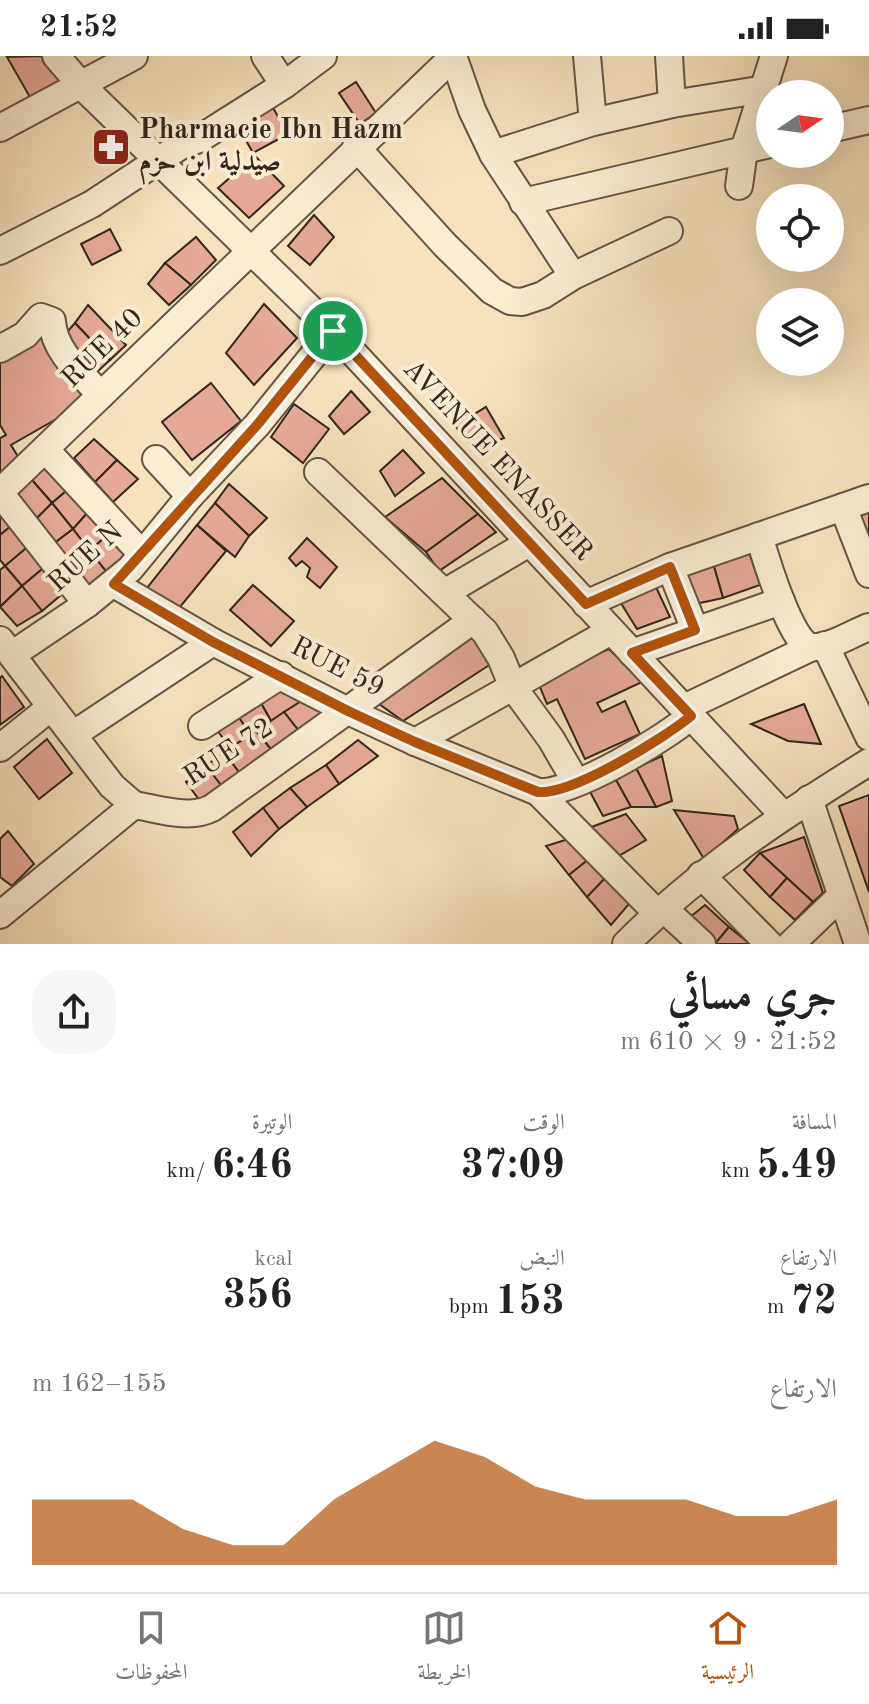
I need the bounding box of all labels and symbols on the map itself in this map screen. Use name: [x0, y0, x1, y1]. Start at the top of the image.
north arrow: [756, 80, 844, 168]
place label: Pharmacie Ibn Hazm صيدلية ابن حزم: [139, 117, 403, 185]
pharmacy icon: Pharmacie Ibn Hazm صيدلية ابن حزم: [90, 126, 132, 168]
pin: [299, 297, 367, 365]
street label: RUE 40: [57, 304, 149, 394]
street label: AVENUE ENASSER: [397, 355, 597, 567]
street label: RUE N: [43, 518, 129, 598]
street label: RUE 59: [286, 633, 388, 703]
street label: RUE 72: [179, 714, 279, 792]

